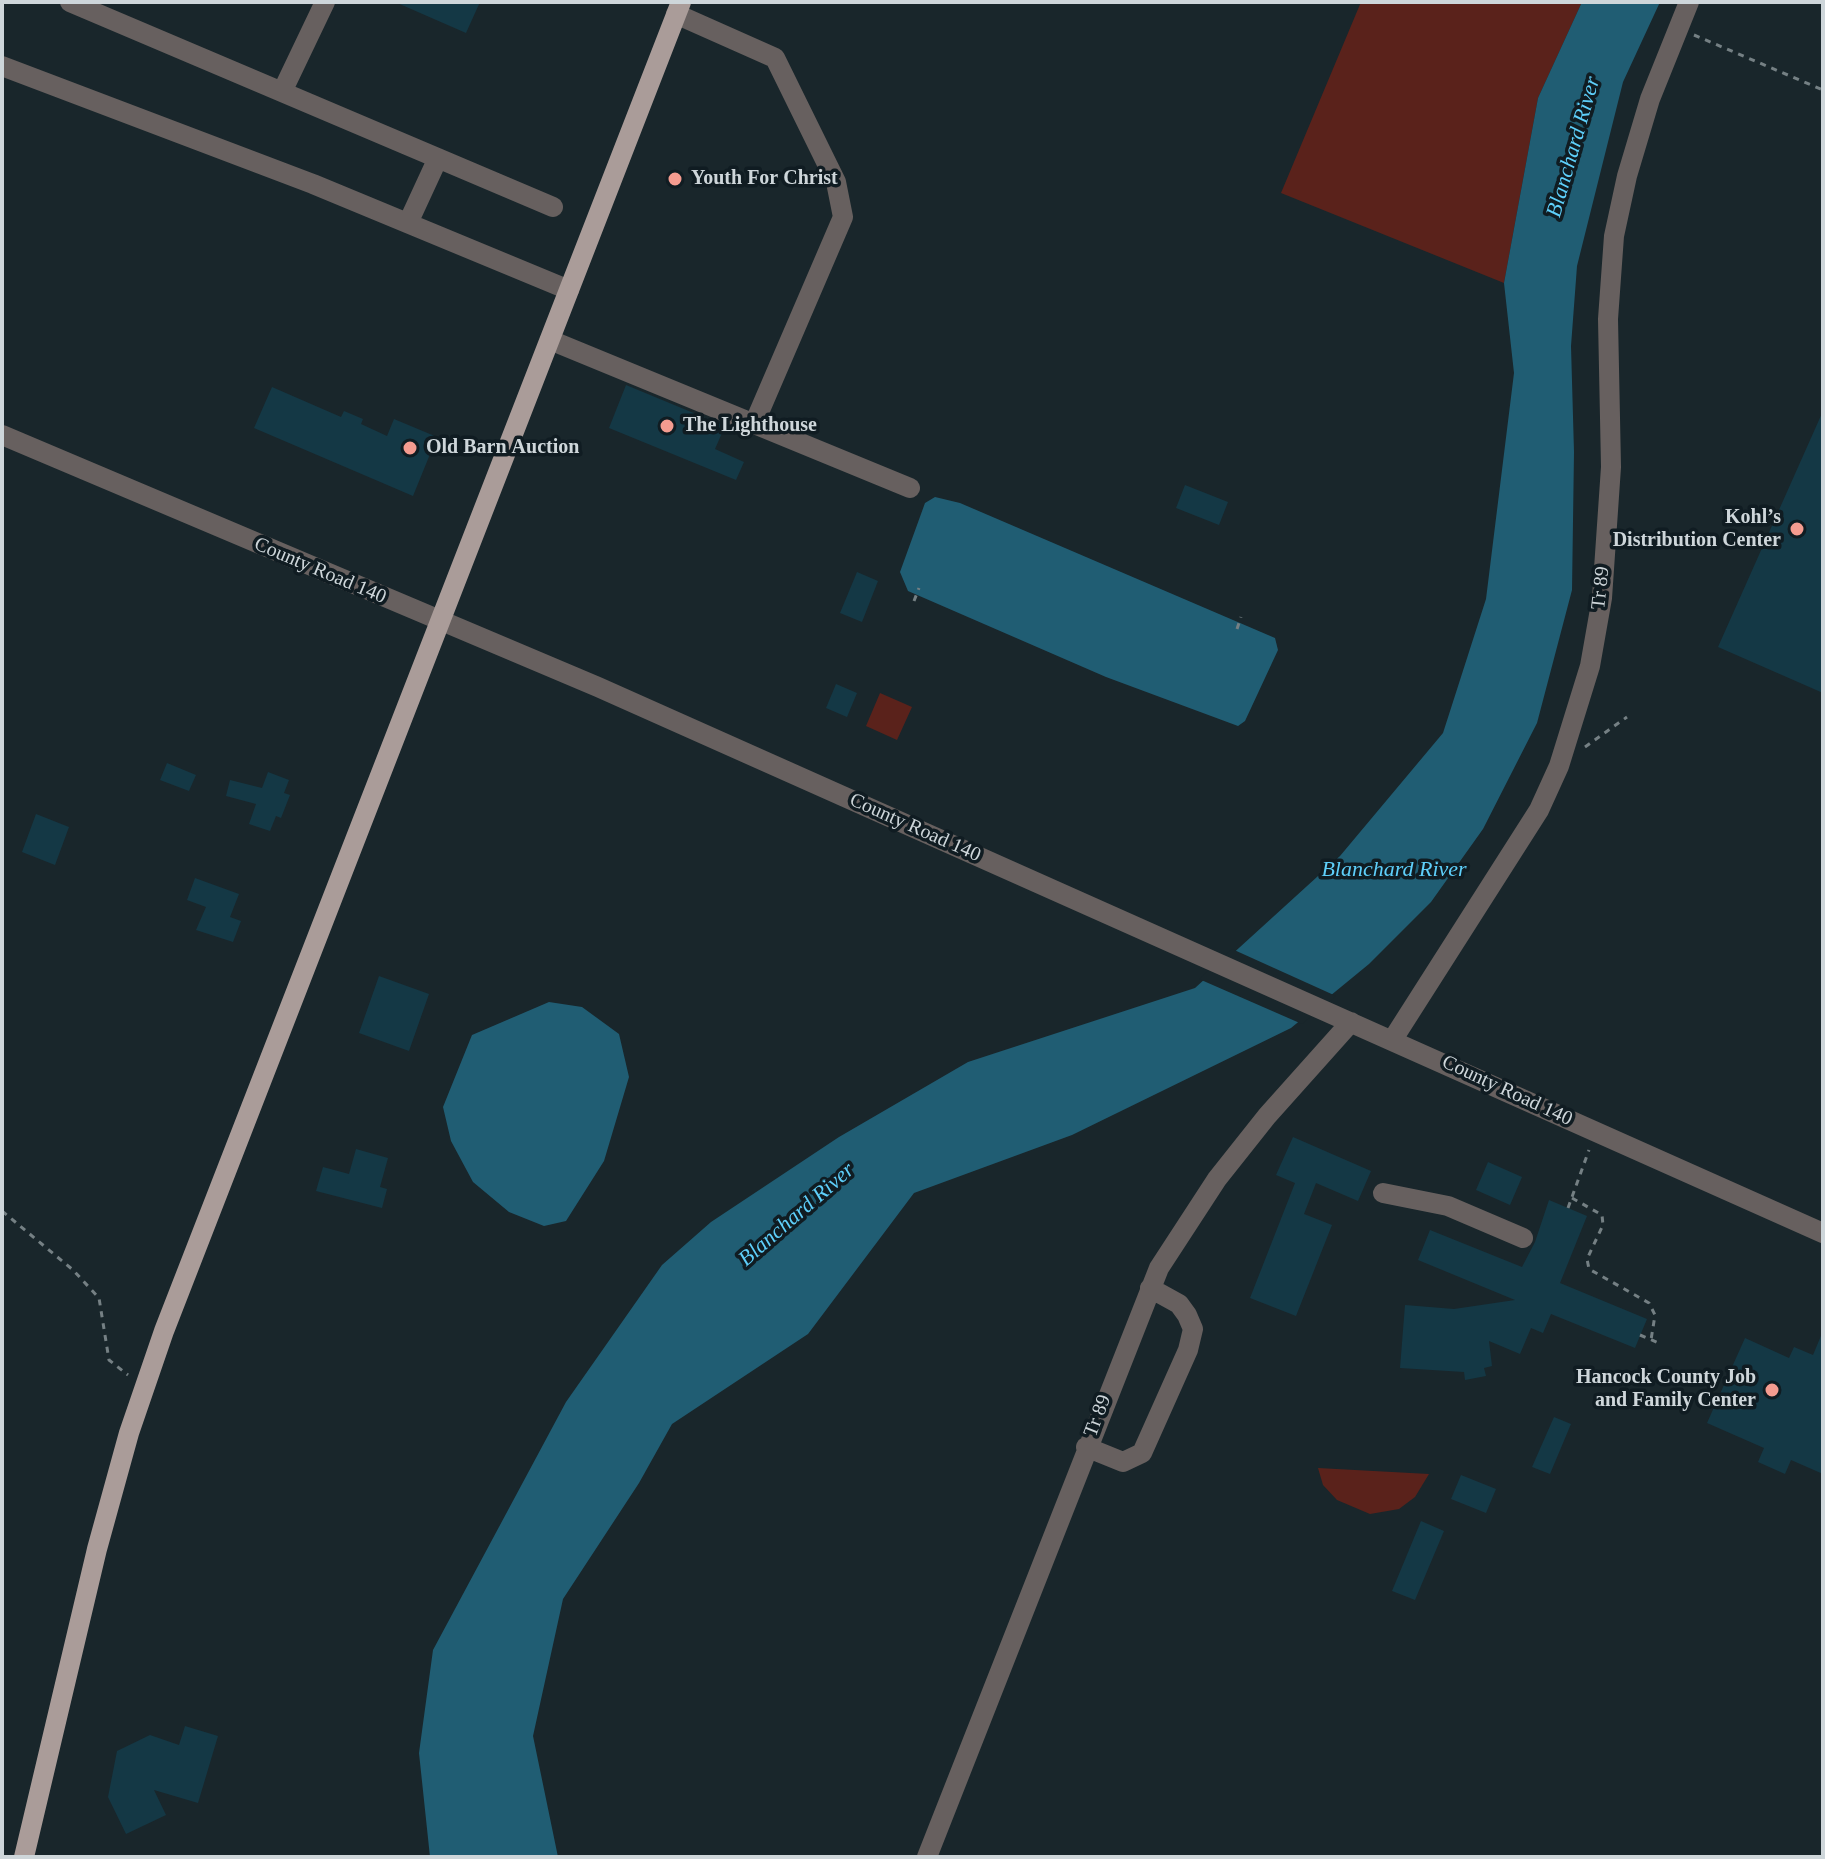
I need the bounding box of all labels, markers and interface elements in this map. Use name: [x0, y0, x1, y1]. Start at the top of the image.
water label: Blanchard River: [1541, 74, 1607, 220]
place label: Youth For Christ: [691, 167, 838, 191]
marker: Youth For Christ: [666, 170, 684, 188]
place label: The Lighthouse: [683, 414, 817, 438]
marker: The Lighthouse: [658, 417, 676, 435]
place label: Old Barn Auction: [426, 436, 579, 460]
marker: Old Barn Auction: [401, 439, 419, 457]
place label: Kohl’s Distribution Center: [1613, 506, 1781, 553]
marker: Kohl’s Distribution Center: [1788, 520, 1806, 538]
street label: County Road 140: [250, 532, 390, 610]
street label: Tr 89: [1587, 565, 1615, 611]
street label: County Road 140: [846, 788, 984, 868]
water label: Blanchard River: [1321, 857, 1467, 883]
street label: County Road 140: [1438, 1050, 1576, 1132]
water label: Blanchard River: [734, 1157, 860, 1273]
place label: Hancock County Job and Family Center: [1576, 1366, 1756, 1413]
marker: Hancock County Job and Family Center: [1763, 1381, 1781, 1399]
street label: Tr 89: [1079, 1392, 1117, 1440]

